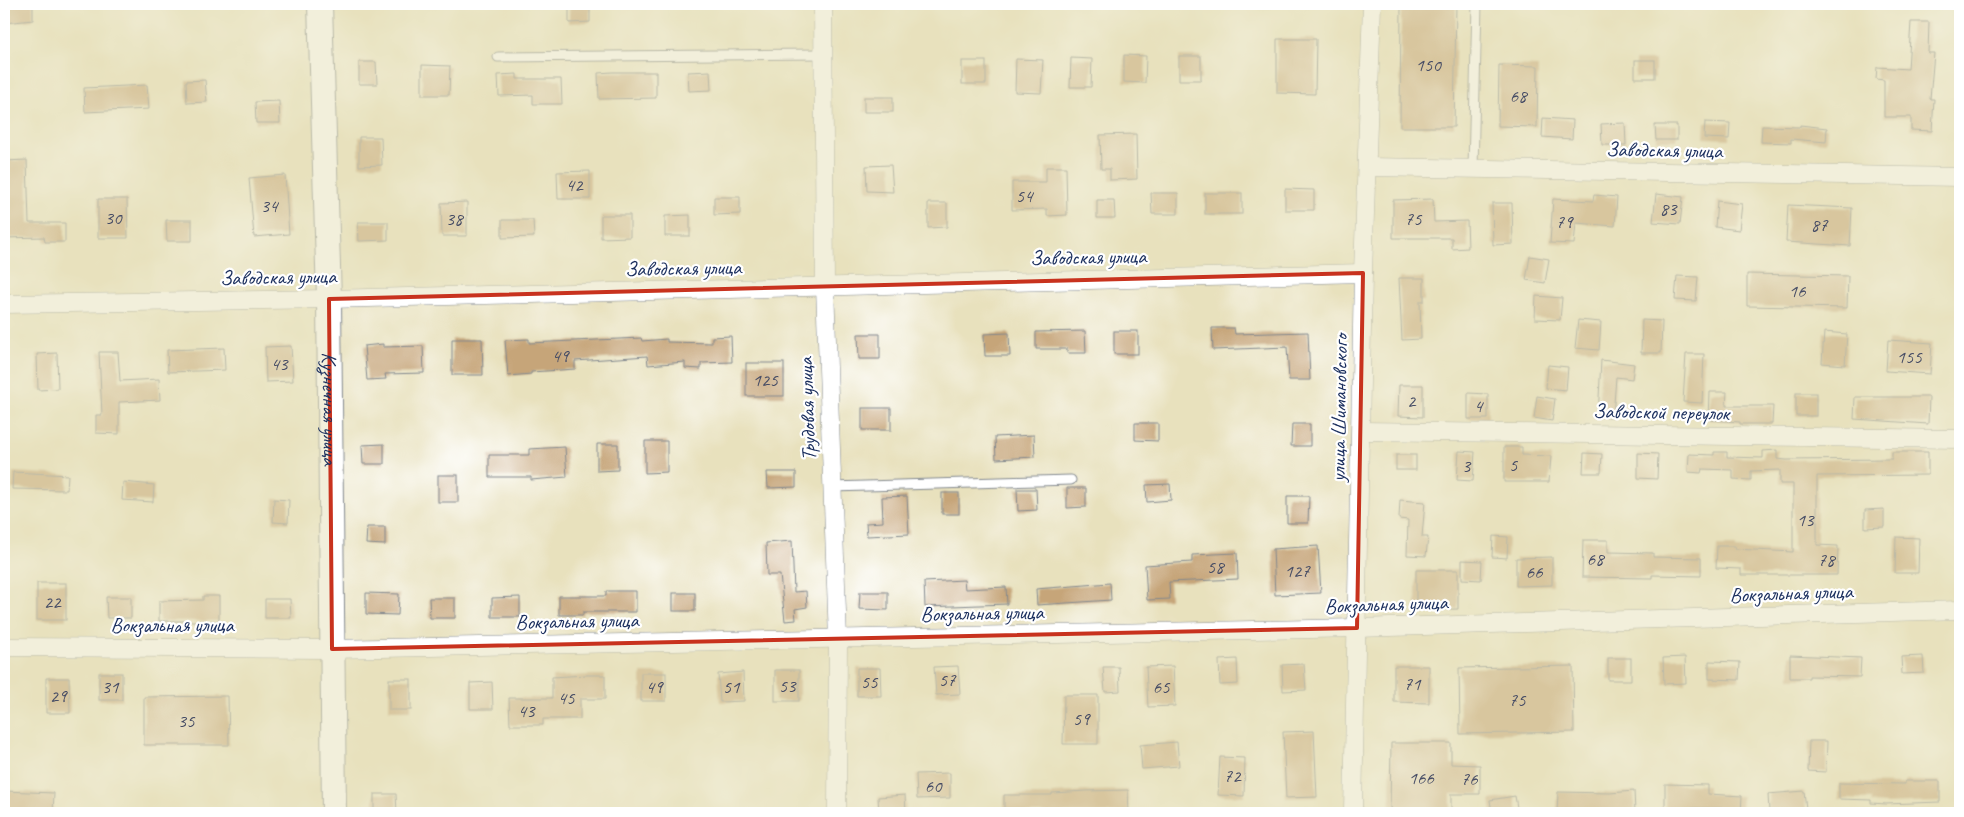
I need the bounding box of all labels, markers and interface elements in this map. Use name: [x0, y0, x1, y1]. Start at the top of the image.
house number: 150: [1415, 53, 1442, 77]
house number: 68: [1509, 84, 1529, 108]
street label: Заводская улица: [1606, 136, 1724, 164]
house number: 42: [565, 173, 584, 197]
house number: 54: [1015, 184, 1035, 208]
house number: 34: [260, 194, 280, 218]
house number: 83: [1659, 197, 1678, 221]
house number: 30: [104, 206, 123, 230]
house number: 38: [445, 207, 465, 231]
house number: 75: [1404, 207, 1423, 231]
house number: 79: [1555, 210, 1574, 234]
house number: 87: [1810, 213, 1829, 237]
street label: Заводская улица: [1030, 243, 1148, 271]
street label: Заводская улица: [625, 254, 743, 282]
street label: Заводская улица: [220, 263, 338, 291]
house number: 16: [1788, 279, 1807, 303]
street label: улица Шимановского: [1325, 331, 1353, 484]
house number: 49: [551, 344, 570, 368]
house number: 155: [1896, 345, 1923, 369]
house number: 43: [270, 352, 289, 376]
street label: Кузнечная улица: [316, 352, 344, 467]
street label: Трудовая улица: [792, 355, 822, 461]
house number: 125: [752, 368, 779, 392]
house number: 2: [1407, 389, 1417, 413]
house number: 4: [1474, 394, 1485, 418]
street label: Заводской переулок: [1593, 398, 1732, 426]
house number: 5: [1509, 453, 1519, 477]
house number: 3: [1462, 454, 1472, 478]
house number: 13: [1796, 508, 1815, 532]
house number: 68: [1586, 547, 1606, 571]
house number: 78: [1817, 548, 1837, 572]
house number: 58: [1206, 555, 1226, 579]
house number: 127: [1284, 559, 1311, 583]
house number: 66: [1525, 560, 1544, 584]
street label: Вокзальная улица: [1729, 578, 1855, 608]
street label: Вокзальная улица: [1324, 589, 1450, 619]
house number: 22: [43, 590, 62, 614]
street label: Вокзальная улица: [920, 599, 1046, 627]
street label: Вокзальная улица: [515, 607, 641, 635]
street label: Вокзальная улица: [110, 612, 235, 638]
house number: 57: [938, 668, 957, 692]
house number: 55: [860, 670, 879, 694]
house number: 71: [1403, 672, 1422, 696]
house number: 53: [778, 674, 797, 698]
house number: 31: [101, 675, 120, 699]
house number: 49: [645, 675, 664, 699]
house number: 51: [722, 675, 741, 699]
house number: 65: [1152, 675, 1171, 699]
house number: 29: [49, 684, 68, 708]
house number: 45: [557, 686, 576, 710]
house number: 75: [1508, 688, 1527, 712]
house number: 43: [517, 699, 536, 723]
house number: 59: [1072, 707, 1091, 731]
house number: 35: [177, 709, 196, 733]
house number: 72: [1223, 764, 1242, 788]
house number: 166: [1408, 766, 1435, 790]
house number: 76: [1460, 767, 1479, 791]
house number: 60: [924, 774, 943, 798]

